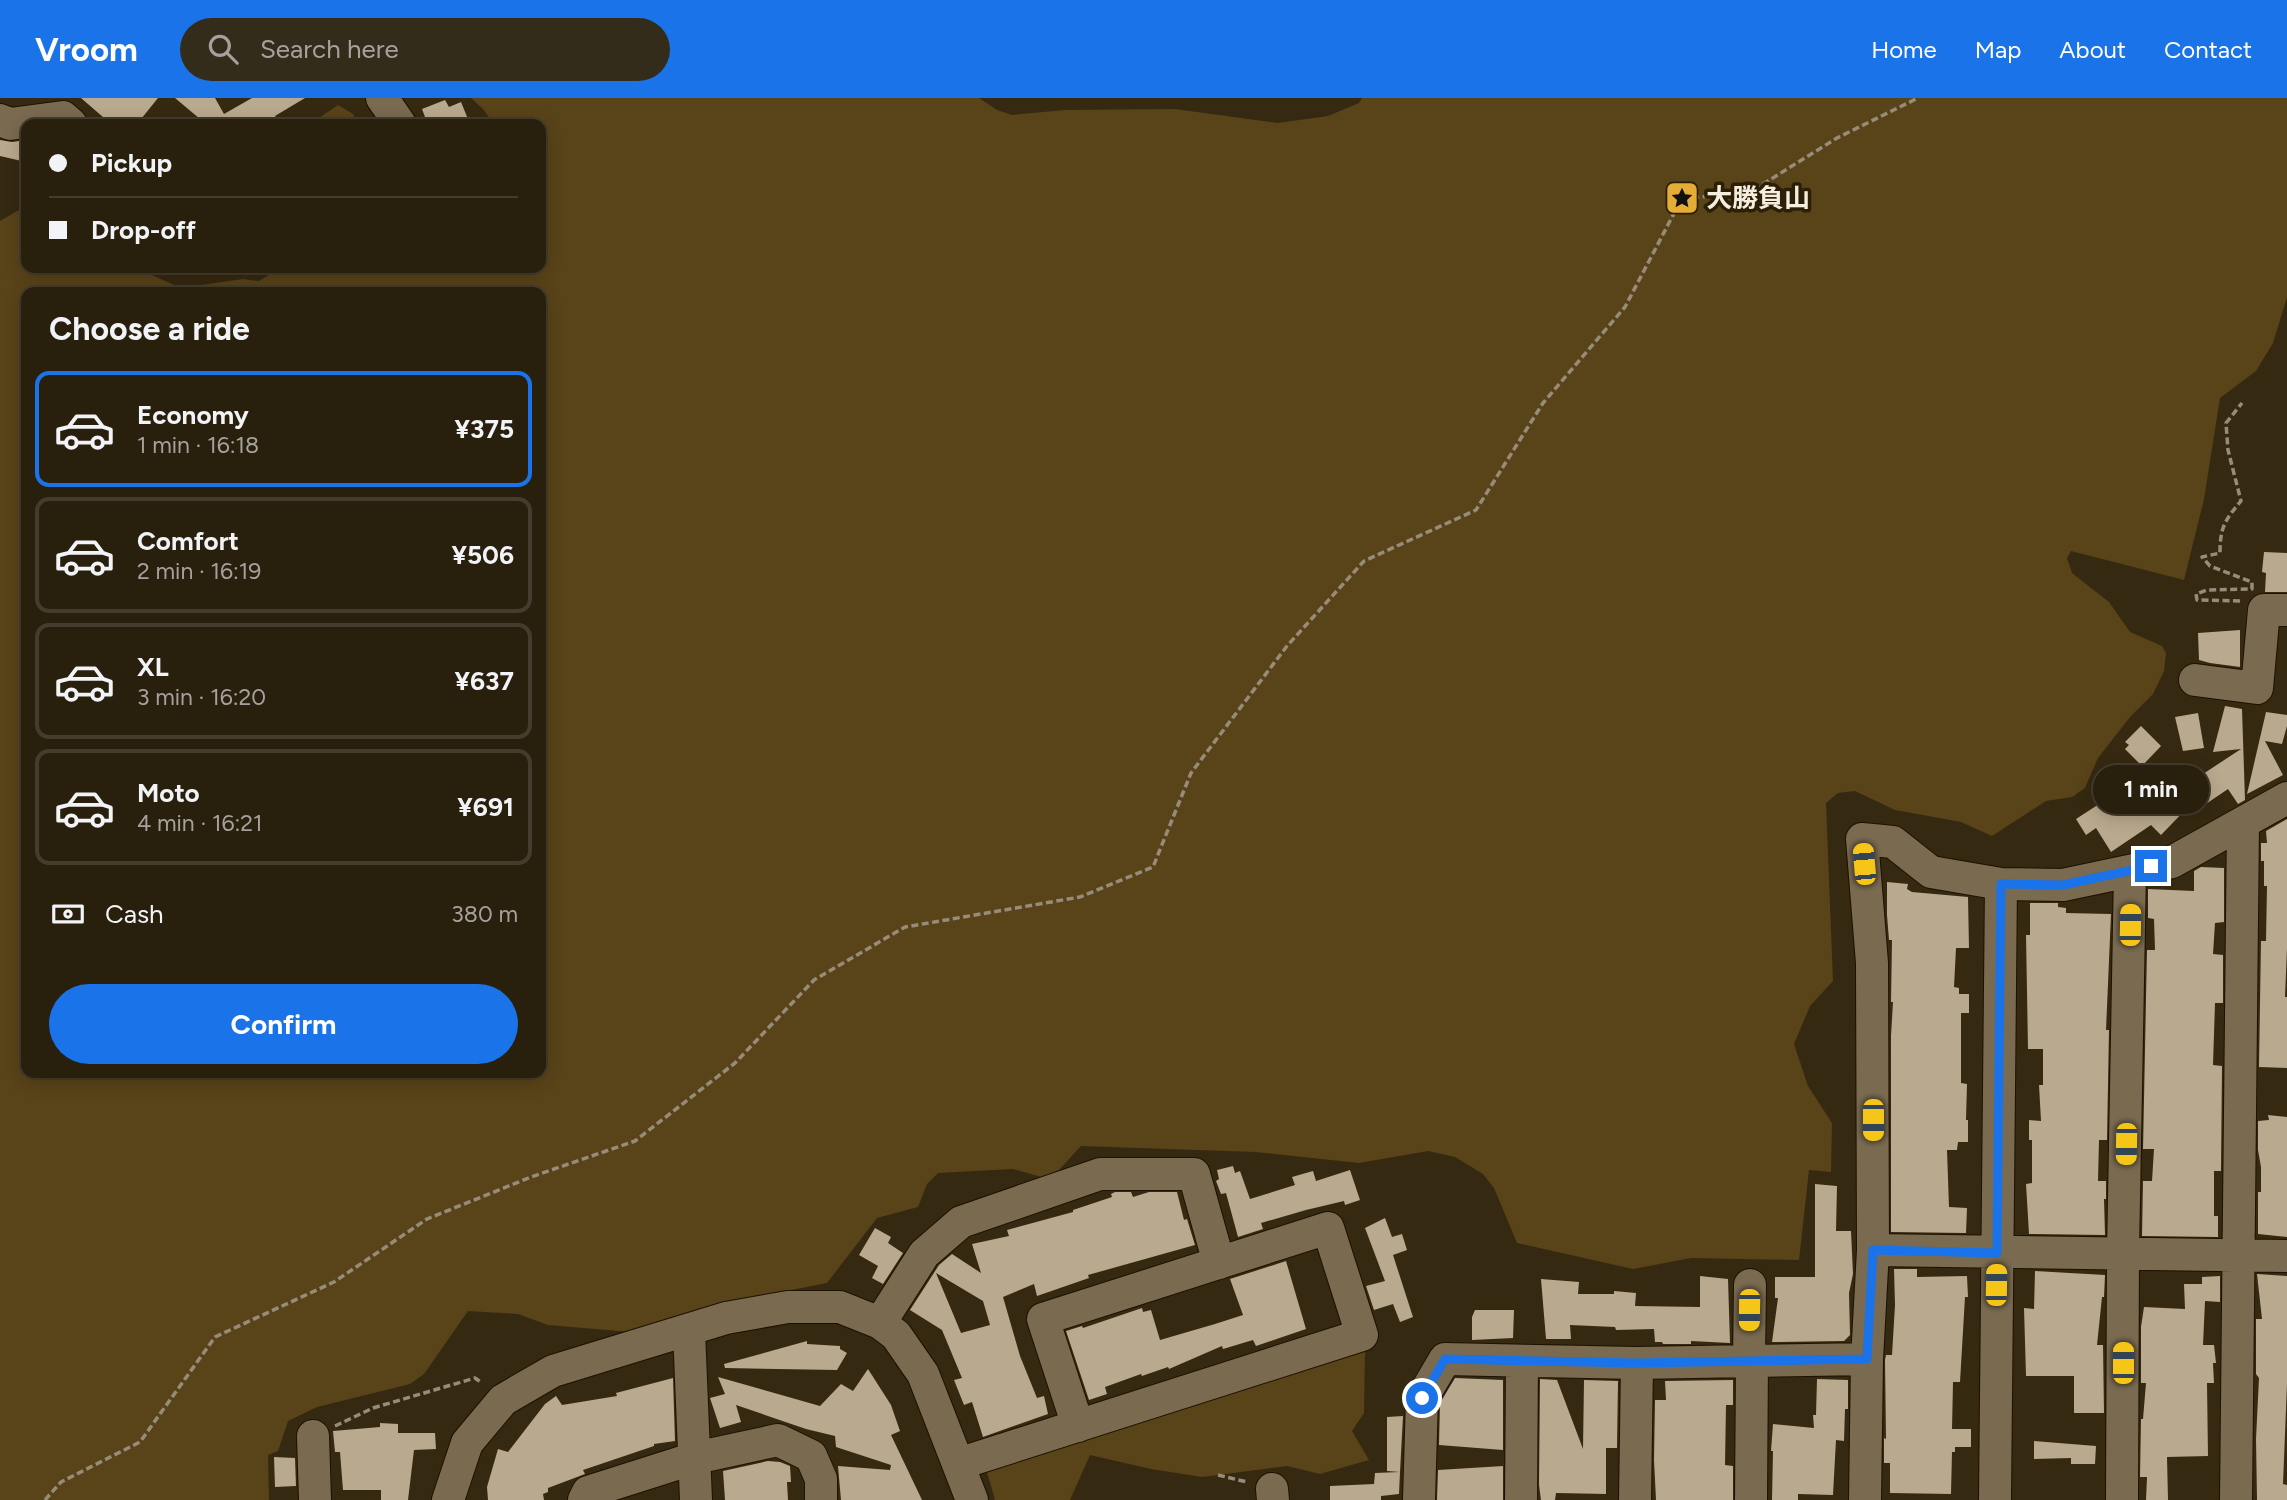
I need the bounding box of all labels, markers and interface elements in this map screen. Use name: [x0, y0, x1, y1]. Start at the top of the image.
search box: [180, 18, 670, 81]
text: Vroom: [35, 30, 138, 69]
icon: search: [204, 30, 242, 68]
text: Search here: [260, 33, 399, 65]
text: Home: [1871, 35, 1937, 64]
text: Map: [1975, 35, 2021, 64]
text: About: [2059, 35, 2126, 64]
text: Contact: [2164, 35, 2252, 64]
text: Pickup: [91, 147, 172, 179]
place icon: 大勝負山: [1663, 179, 1701, 217]
place label: 大勝負山: [1706, 182, 1810, 214]
text: Drop-off: [91, 214, 196, 246]
text: Choose a ride: [49, 310, 250, 348]
icon: car: [53, 398, 116, 461]
text: Economy: [137, 399, 249, 431]
text: ¥375: [454, 413, 514, 445]
text: 1 min · 16:18: [137, 431, 259, 459]
icon: car: [53, 524, 116, 587]
text: Comfort: [137, 525, 239, 557]
text: ¥506: [451, 539, 514, 571]
text: 2 min · 16:19: [137, 557, 261, 585]
icon: car: [53, 650, 116, 713]
text: XL: [137, 651, 169, 683]
text: ¥637: [455, 665, 514, 697]
text: 3 min · 16:20: [137, 683, 266, 711]
callout: 1 min: [2093, 764, 2209, 814]
text: 1 min: [2124, 775, 2178, 803]
icon: car: [53, 776, 116, 839]
text: Moto: [137, 777, 200, 809]
text: ¥691: [457, 791, 514, 823]
text: 4 min · 16:21: [137, 809, 263, 837]
car: [1852, 842, 1877, 886]
route end: [2135, 850, 2167, 882]
icon: cash: [49, 895, 87, 933]
text: Cash: [105, 898, 164, 930]
text: 380 m: [451, 900, 518, 928]
car: [2120, 904, 2141, 946]
button: Confirm: [49, 984, 518, 1064]
car: [1863, 1099, 1884, 1141]
car: [2116, 1123, 2137, 1165]
car: [1986, 1264, 2007, 1306]
car: [1739, 1289, 1760, 1331]
car: [2113, 1342, 2134, 1384]
route start: [1406, 1382, 1438, 1414]

